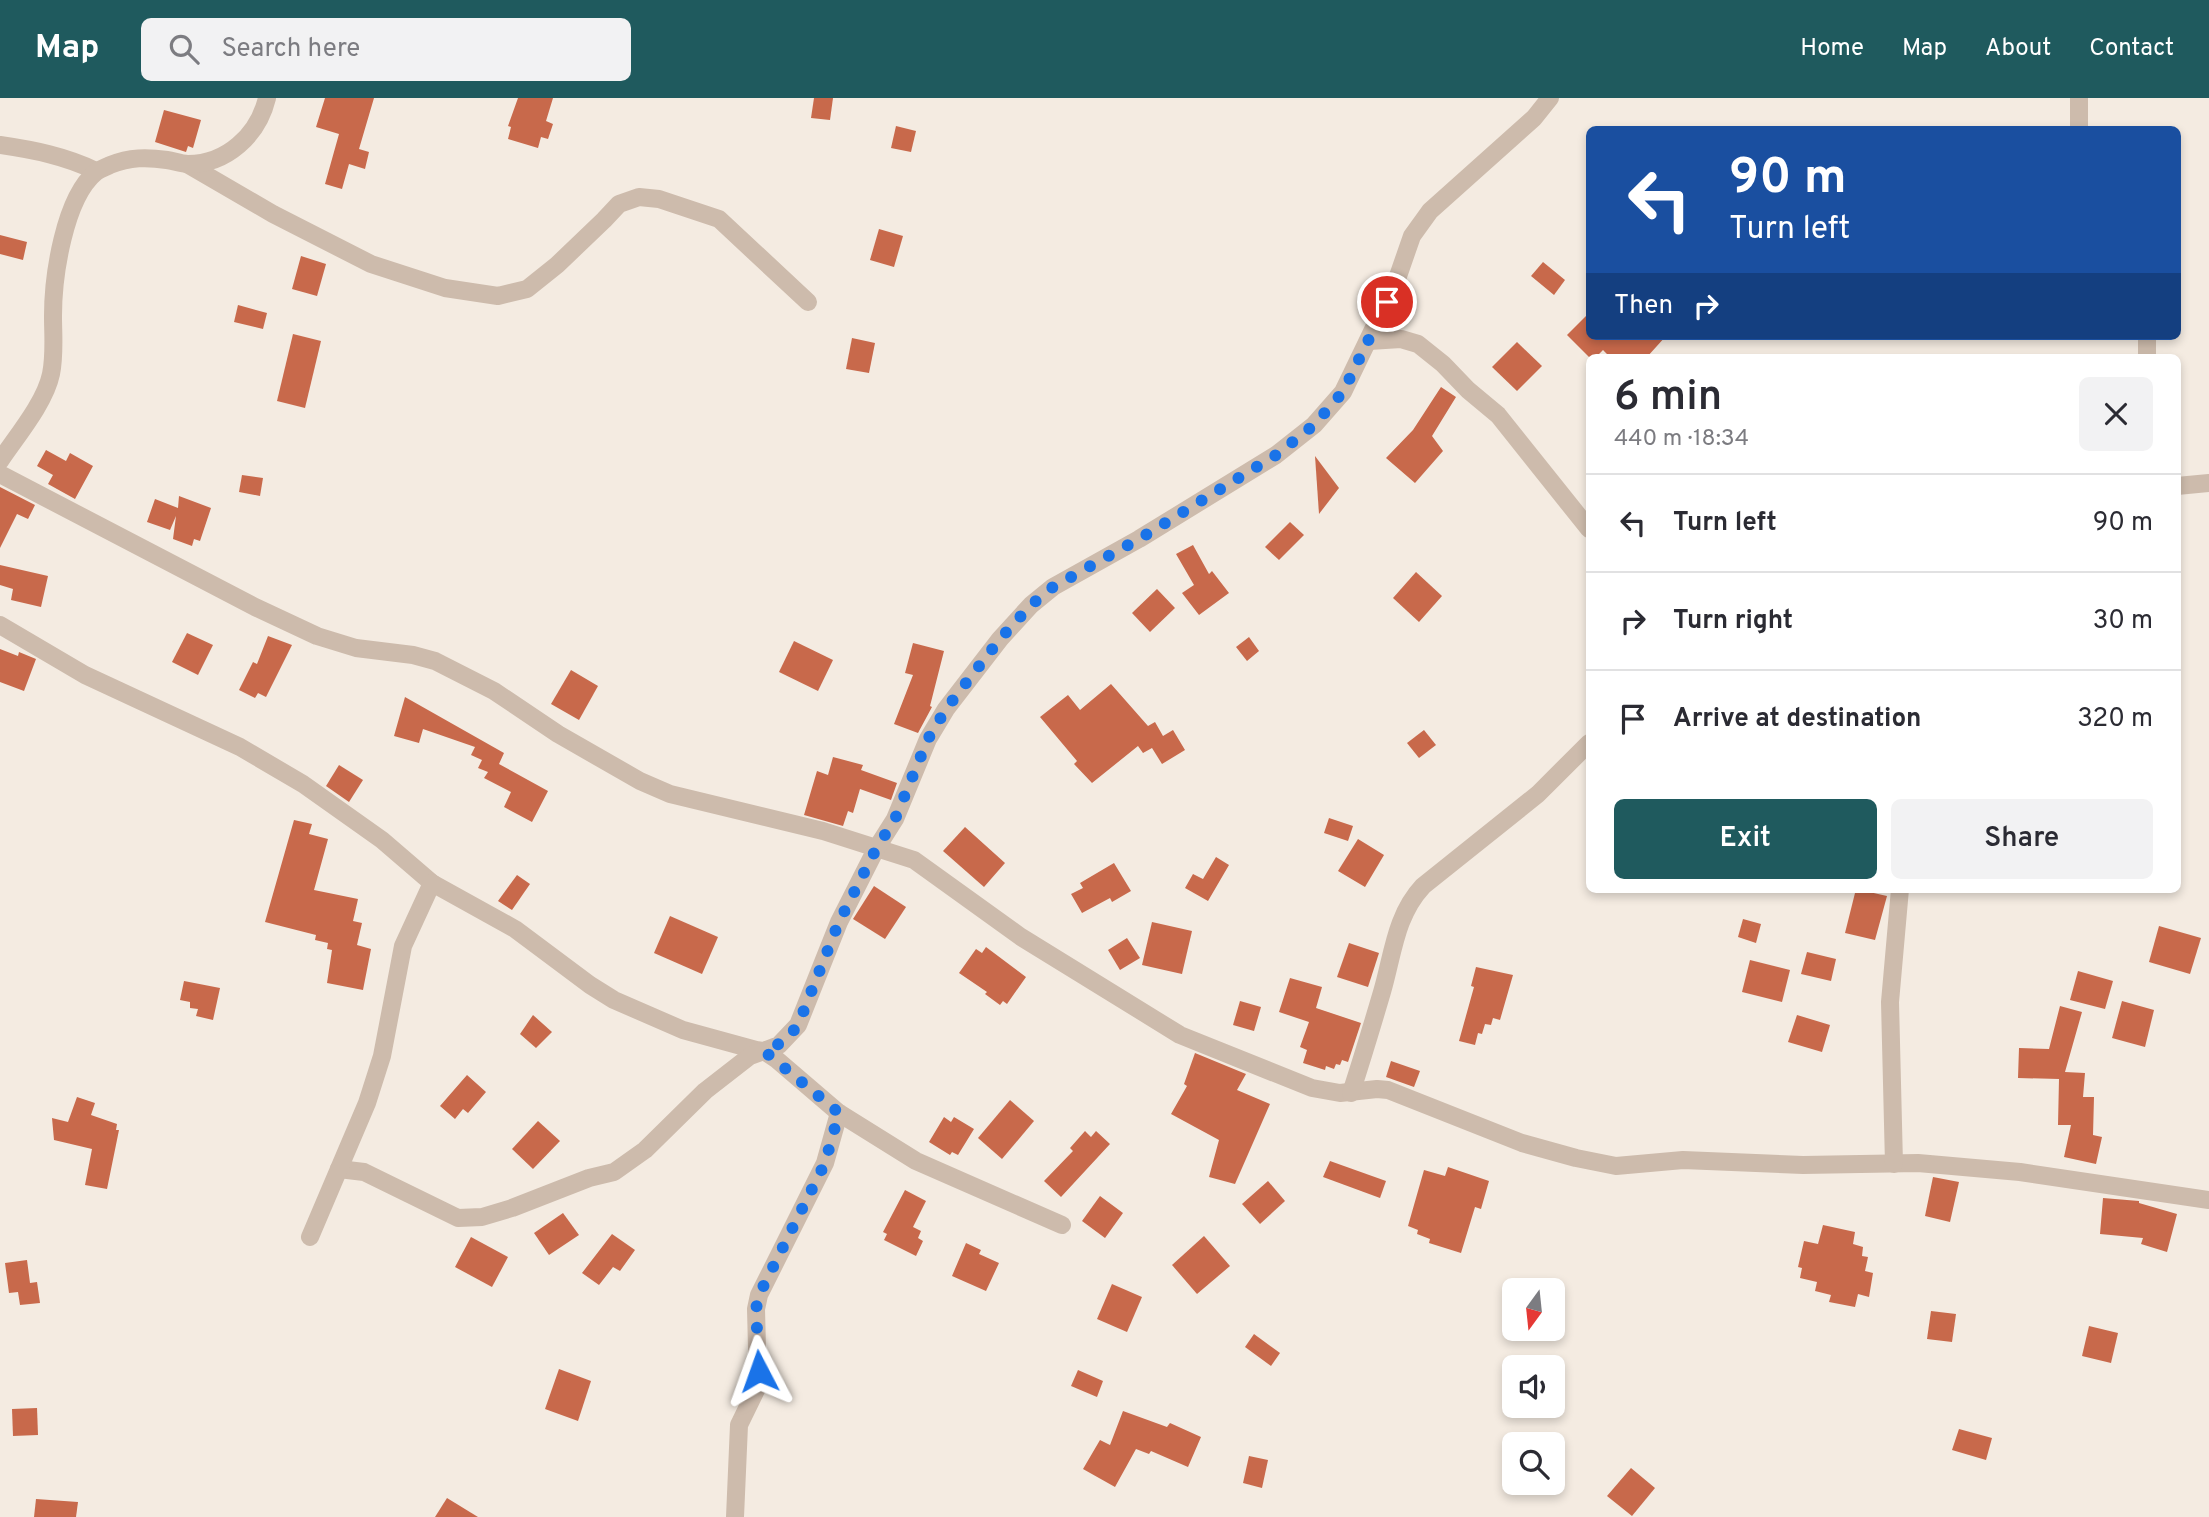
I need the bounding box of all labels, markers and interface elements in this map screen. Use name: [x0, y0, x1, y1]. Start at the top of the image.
search box: [141, 18, 631, 81]
text: Map: [35, 28, 99, 70]
icon: search: [165, 30, 203, 68]
text: Search here: [221, 33, 360, 66]
text: Home: [1800, 34, 1864, 64]
text: Map: [1902, 34, 1947, 64]
text: About: [1985, 34, 2051, 64]
text: Contact: [2089, 34, 2174, 64]
text: 90 m: [1729, 149, 1847, 211]
icon: left: [1614, 154, 1705, 245]
text: Turn left: [1729, 210, 1850, 250]
pin: [1357, 272, 1417, 332]
icon: arrive: [1368, 283, 1406, 321]
icon: right: [1687, 287, 1725, 325]
text: Then: [1614, 290, 1673, 323]
text: 6 min: [1614, 372, 1722, 425]
button: close: [2079, 377, 2153, 451]
text: 440 m · 18:34: [1614, 425, 1749, 454]
icon: left: [1614, 504, 1652, 542]
text: Turn left: [1673, 507, 1777, 540]
text: 90 m: [2093, 507, 2153, 540]
icon: right: [1614, 602, 1652, 640]
text: Turn right: [1673, 605, 1793, 638]
text: 30 m: [2093, 605, 2153, 638]
icon: arrive: [1614, 700, 1652, 738]
text: Arrive at destination: [1673, 703, 1921, 736]
text: 320 m: [2077, 703, 2153, 736]
button: Exit: [1614, 799, 1877, 879]
button: Share: [1891, 799, 2153, 879]
north arrow: [1502, 1278, 1564, 1340]
map controls: [1502, 1278, 1565, 1495]
position arrow: [722, 1334, 796, 1408]
button: sound: [1502, 1355, 1565, 1418]
button: search: [1502, 1432, 1565, 1495]

